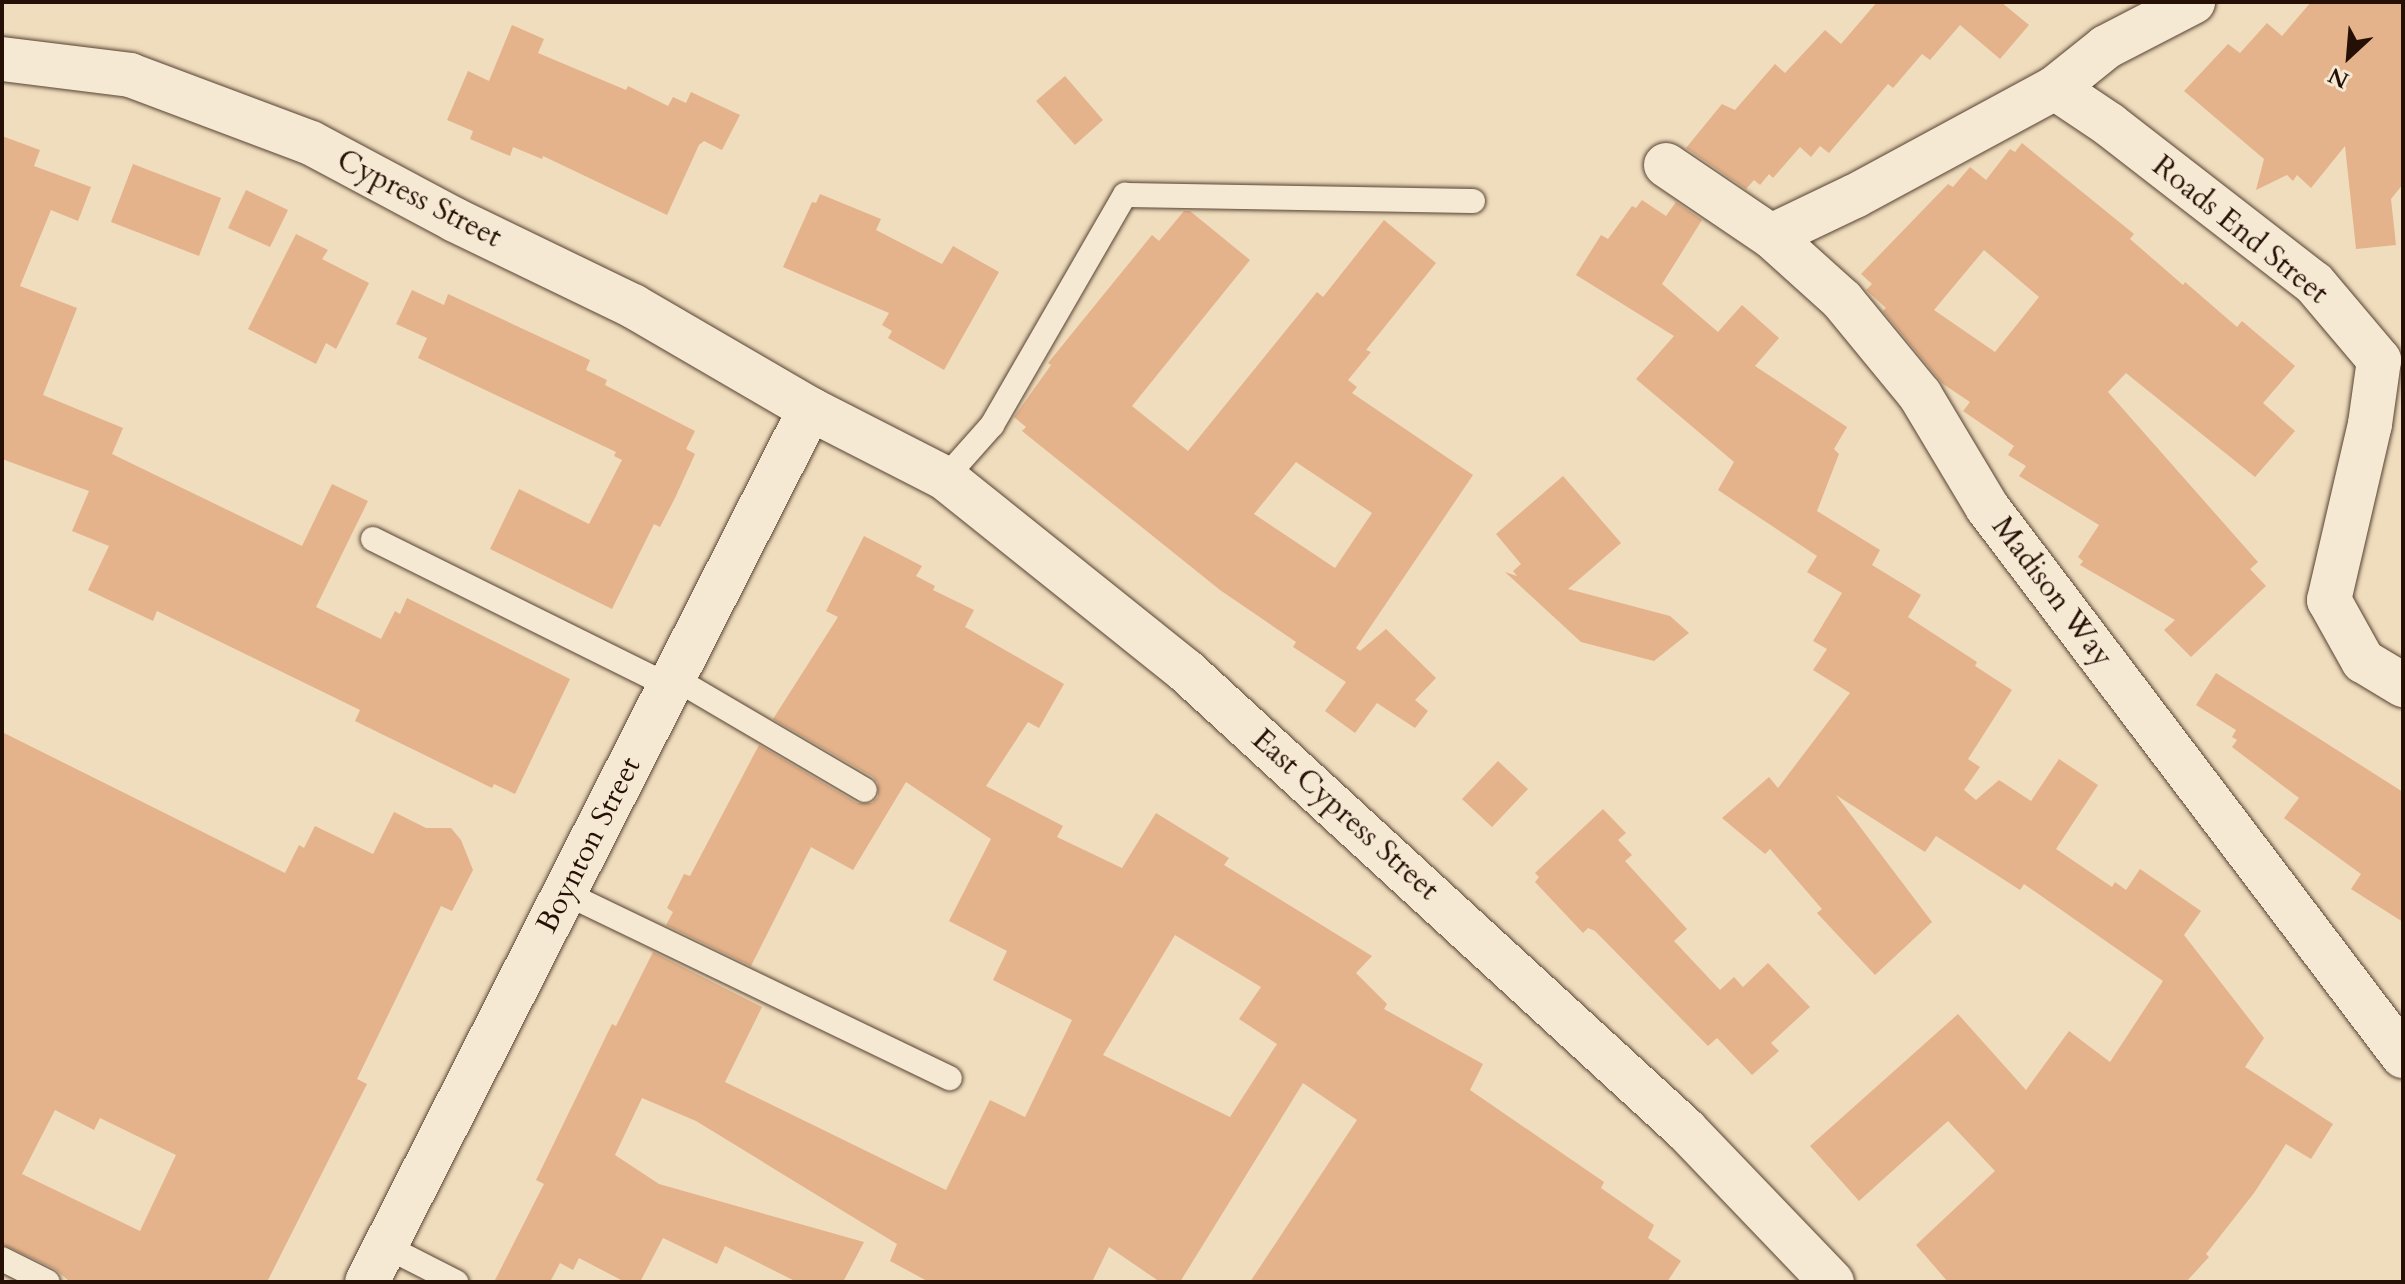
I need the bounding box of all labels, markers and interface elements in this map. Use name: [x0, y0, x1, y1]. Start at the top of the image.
north arrow: [2309, 16, 2389, 96]
text: N: [2323, 60, 2354, 95]
street label: Cypress Street: [331, 142, 507, 256]
street label: Roads End Street: [2145, 148, 2335, 312]
street label: Madison Way: [1984, 510, 2120, 674]
street label: East Cypress Street: [1244, 722, 1446, 908]
street label: Boynton Street: [529, 751, 649, 939]

